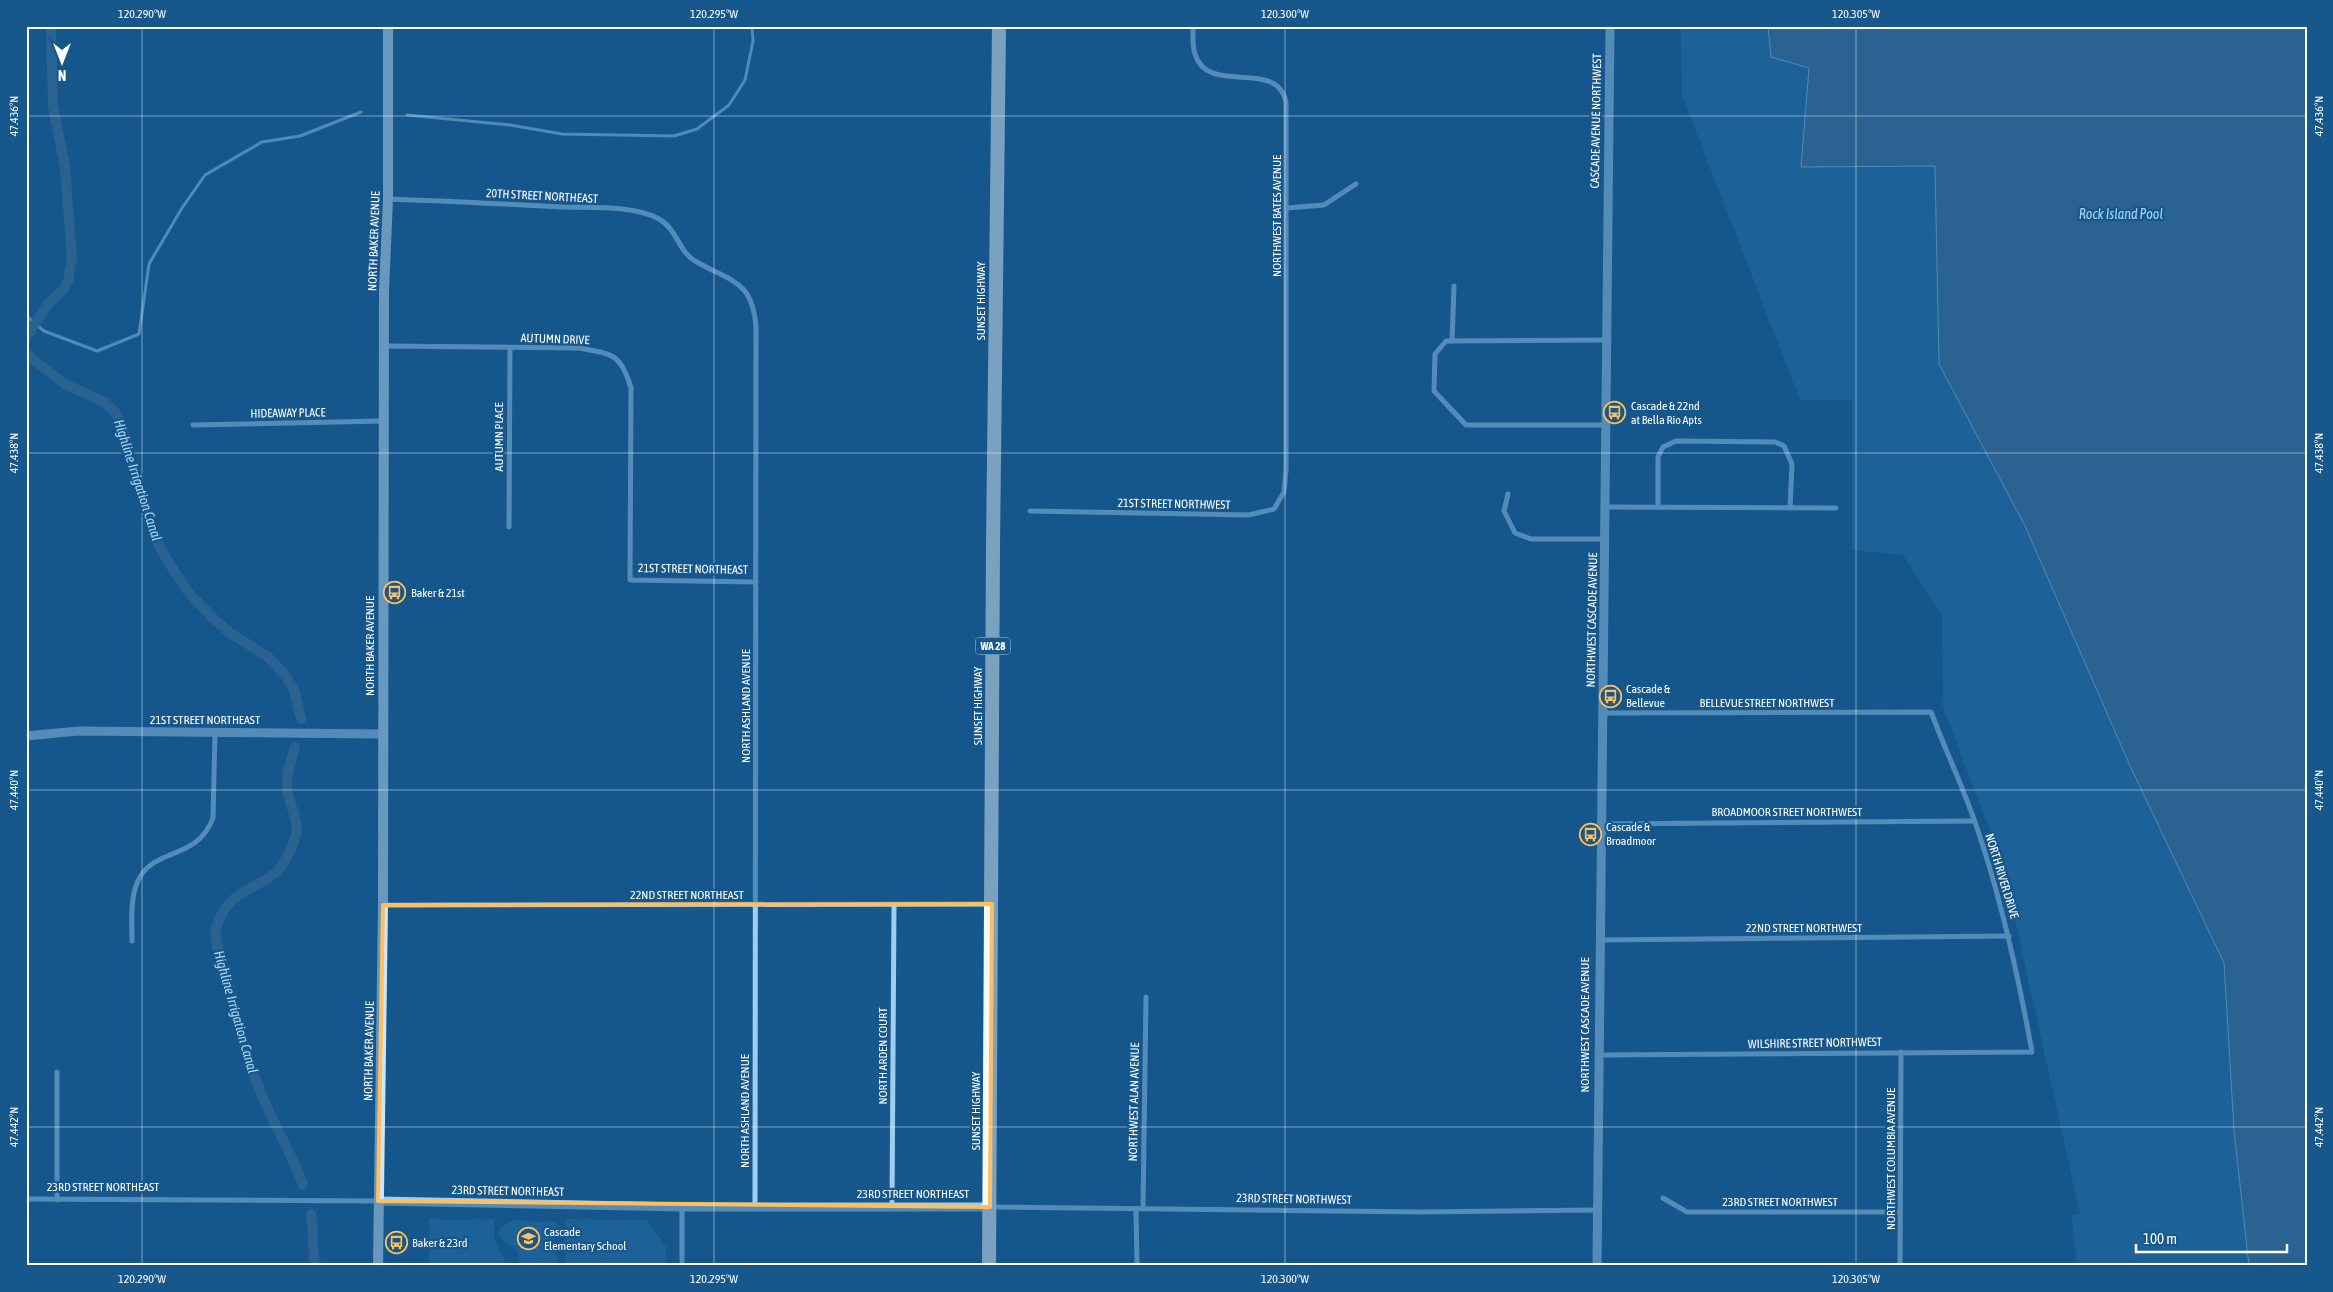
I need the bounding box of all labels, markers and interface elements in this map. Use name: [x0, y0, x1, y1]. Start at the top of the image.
text: 120.290°W: [118, 7, 166, 21]
text: 120.295°W: [690, 7, 738, 21]
text: 120.300°W: [1261, 7, 1309, 21]
text: 120.305°W: [1832, 7, 1880, 21]
north arrow: [38, 38, 88, 88]
street label: CASCADE AVENUE NORTHWEST: [1588, 53, 1604, 189]
text: N: [58, 67, 66, 83]
text: 47.436°N: [7, 96, 21, 136]
text: 47.436°N: [2312, 96, 2326, 136]
street label: NORTHWEST BATES AVENUE: [1270, 155, 1284, 277]
street label: 20TH STREET NORTHEAST: [486, 186, 599, 206]
street label: NORTH BAKER AVENUE: [365, 191, 383, 291]
water label: Rock Island Pool: [2079, 206, 2163, 222]
street label: SUNSET HIGHWAY: [974, 261, 988, 340]
street label: AUTUMN DRIVE: [520, 331, 590, 347]
place label: Cascade & 22nd at Bella Rio Apts: [1631, 399, 1702, 427]
bus stop icon: Cascade & 22nd at Bella Rio Apts: [1603, 401, 1627, 425]
street label: AUTUMN PLACE: [492, 403, 506, 472]
street label: HIDEAWAY PLACE: [250, 405, 326, 421]
water label: Highline Irrigation Canal: [111, 417, 165, 543]
text: 47.438°N: [7, 433, 21, 473]
text: 47.438°N: [2312, 433, 2326, 473]
street label: 21ST STREET NORTHWEST: [1117, 496, 1231, 512]
street label: NORTHWEST CASCADE AVENUE: [1584, 552, 1600, 688]
street label: 21ST STREET NORTHEAST: [638, 561, 749, 577]
bus stop icon: Baker & 21st: [383, 581, 407, 605]
place label: Baker & 21st: [411, 586, 465, 600]
street label: NORTH BAKER AVENUE: [363, 596, 377, 696]
road number: WA 28: [976, 637, 1010, 654]
street label: NORTH ASHLAND AVENUE: [739, 649, 753, 763]
street label: SUNSET HIGHWAY: [971, 666, 985, 745]
place label: Cascade & Bellevue: [1626, 682, 1671, 710]
bus stop icon: Cascade & Bellevue: [1598, 684, 1622, 708]
street label: BELLEVUE STREET NORTHWEST: [1700, 696, 1835, 710]
street label: 21ST STREET NORTHEAST: [150, 713, 261, 727]
text: 47.440°N: [7, 770, 21, 810]
text: 47.440°N: [2312, 770, 2326, 810]
street label: BROADMOOR STREET NORTHWEST: [1712, 805, 1863, 819]
place label: Cascade & Broadmoor: [1606, 820, 1656, 848]
bus stop icon: Cascade & Broadmoor: [1578, 822, 1602, 846]
street label: NORTH RIVER DRIVE: [1982, 832, 2022, 920]
street label: 22ND STREET NORTHEAST: [630, 888, 745, 902]
street label: 22ND STREET NORTHWEST: [1746, 921, 1863, 935]
water label: Highline Irrigation Canal: [211, 949, 261, 1076]
street label: NORTHWEST CASCADE AVENUE: [1578, 957, 1592, 1093]
street label: NORTH BAKER AVENUE: [361, 1001, 377, 1101]
street label: NORTH ARDEN COURT: [876, 1007, 890, 1104]
street label: WILSHIRE STREET NORTHWEST: [1748, 1035, 1883, 1051]
street label: NORTHWEST ALAN AVENUE: [1126, 1042, 1142, 1162]
street label: NORTH ASHLAND AVENUE: [738, 1054, 752, 1168]
street label: SUNSET HIGHWAY: [969, 1071, 983, 1150]
street label: NORTHWEST COLUMBIA AVENUE: [1884, 1088, 1898, 1230]
text: 47.442°N: [7, 1107, 21, 1147]
text: 47.442°N: [2312, 1107, 2326, 1147]
street label: 23RD STREET NORTHEAST: [47, 1180, 160, 1194]
street label: 23RD STREET NORTHEAST: [452, 1183, 565, 1199]
street label: 23RD STREET NORTHEAST: [857, 1187, 970, 1201]
street label: 23RD STREET NORTHWEST: [1236, 1191, 1353, 1207]
street label: 23RD STREET NORTHWEST: [1722, 1195, 1838, 1209]
scale bar: [2136, 1222, 2287, 1254]
place label: Cascade Elementary School: [544, 1225, 627, 1253]
school or university icon: Cascade Elementary School: [516, 1227, 540, 1251]
text: 100 m: [2143, 1230, 2177, 1247]
bus stop icon: Baker & 23rd: [384, 1231, 408, 1255]
place label: Baker & 23rd: [412, 1236, 467, 1250]
text: 120.290°W: [118, 1272, 166, 1286]
text: 120.295°W: [690, 1272, 738, 1286]
text: 120.300°W: [1261, 1272, 1309, 1286]
text: 120.305°W: [1832, 1272, 1880, 1286]

